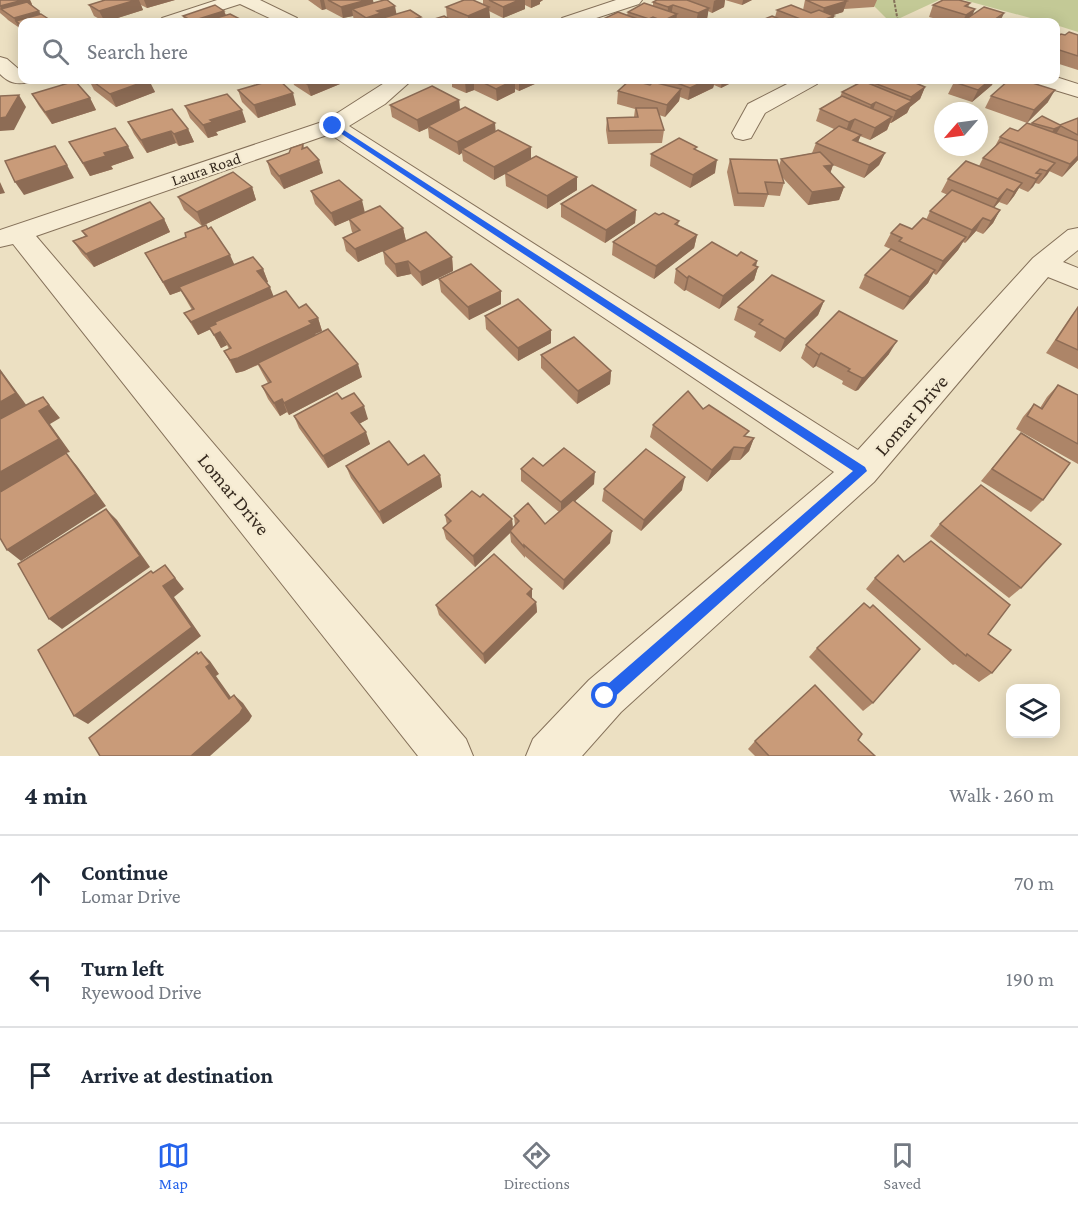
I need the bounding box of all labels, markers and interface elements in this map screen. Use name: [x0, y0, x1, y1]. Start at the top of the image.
search box: [18, 18, 1060, 84]
icon: search: [39, 35, 72, 68]
text: Search here: [87, 39, 188, 64]
north arrow: [934, 102, 988, 156]
route end: [319, 112, 345, 138]
street label: Laura Road: [169, 149, 243, 189]
street label: Lomar Drive: [870, 370, 952, 460]
street label: Lomar Drive: [194, 449, 275, 539]
route start: [591, 682, 617, 708]
map controls: [1006, 684, 1060, 738]
button: layers: [1006, 684, 1060, 738]
text: 4 min: [24, 781, 88, 810]
text: Walk · 260 m: [949, 784, 1054, 806]
text: Continue: [81, 860, 168, 885]
icon: ahead: [24, 867, 57, 900]
text: 70 m: [1014, 872, 1054, 894]
text: Lomar Drive: [81, 885, 181, 907]
text: Turn left: [81, 956, 164, 981]
icon: left: [24, 963, 57, 996]
text: 190 m: [1006, 968, 1054, 990]
text: Ryewood Drive: [81, 981, 202, 1003]
icon: arrive: [24, 1059, 57, 1092]
text: Arrive at destination: [81, 1063, 273, 1088]
tab: Map: [157, 1139, 190, 1192]
tab: Directions: [504, 1139, 570, 1192]
tab: Saved: [884, 1139, 921, 1192]

